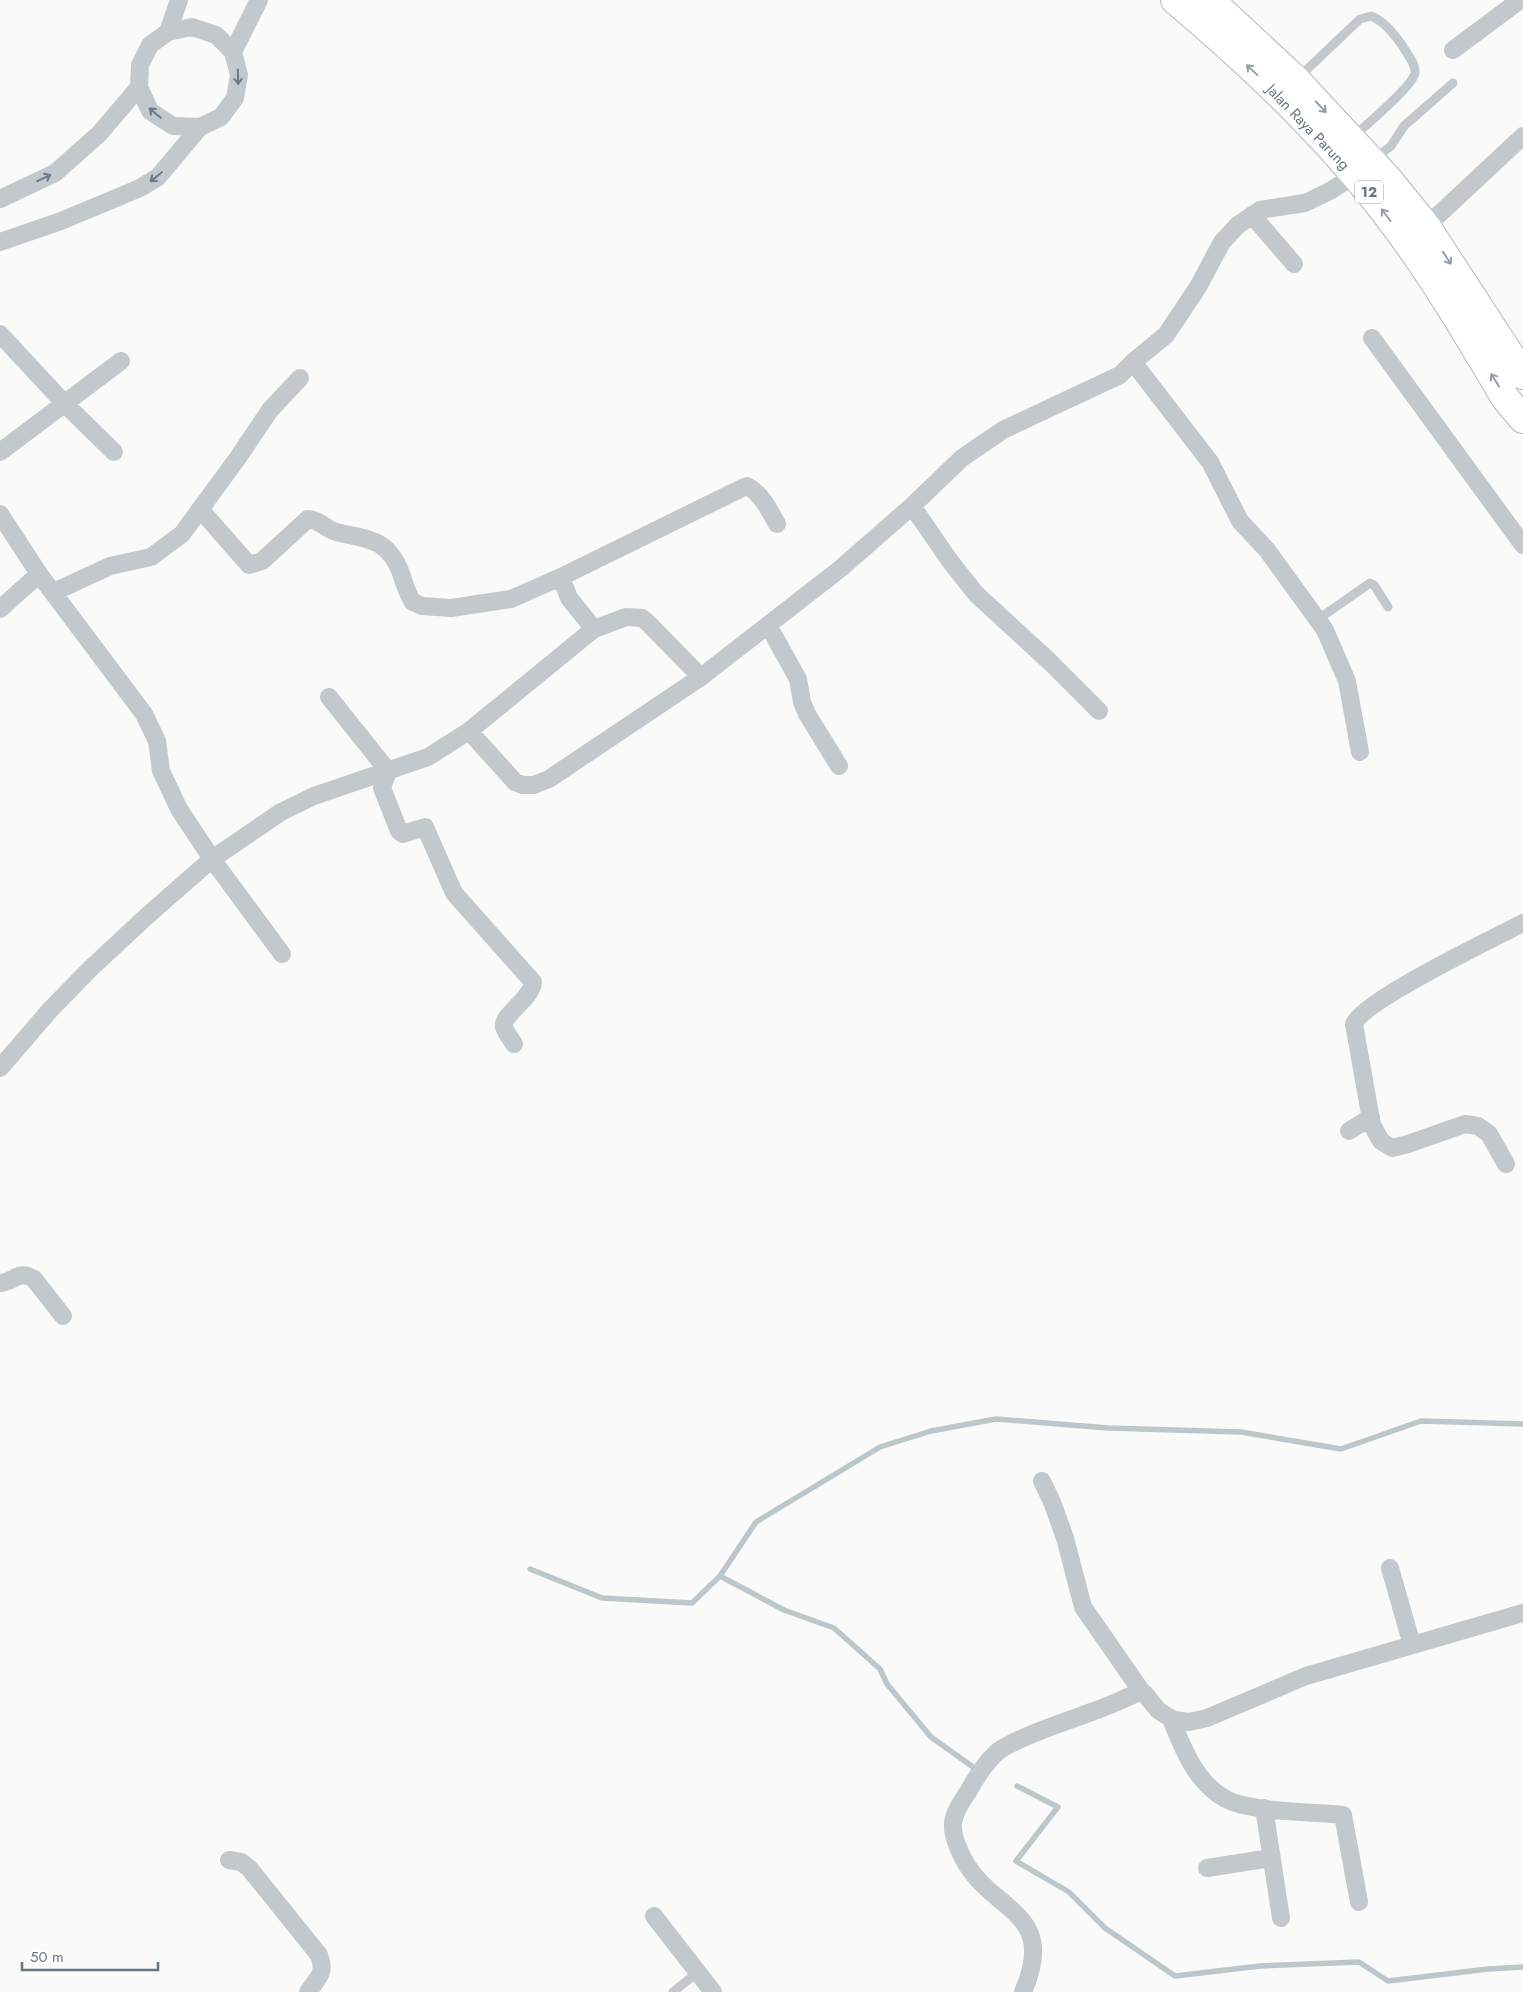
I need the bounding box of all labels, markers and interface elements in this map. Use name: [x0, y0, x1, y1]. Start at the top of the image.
one-way arrow: [1246, 64, 1259, 76]
one-way arrow: [233, 68, 242, 84]
street label: Jalan Raya Parung: [1260, 78, 1355, 175]
one-way arrow: [1315, 101, 1327, 113]
one-way arrow: [149, 108, 162, 119]
one-way arrow: [150, 171, 163, 182]
one-way arrow: [36, 173, 51, 183]
road number: 12: [1355, 180, 1383, 203]
one-way arrow: [1381, 209, 1392, 222]
one-way arrow: [1442, 251, 1452, 265]
one-way arrow: [1489, 373, 1499, 387]
scale bar: [22, 1940, 159, 1972]
text: 50 m: [30, 1946, 64, 1968]

